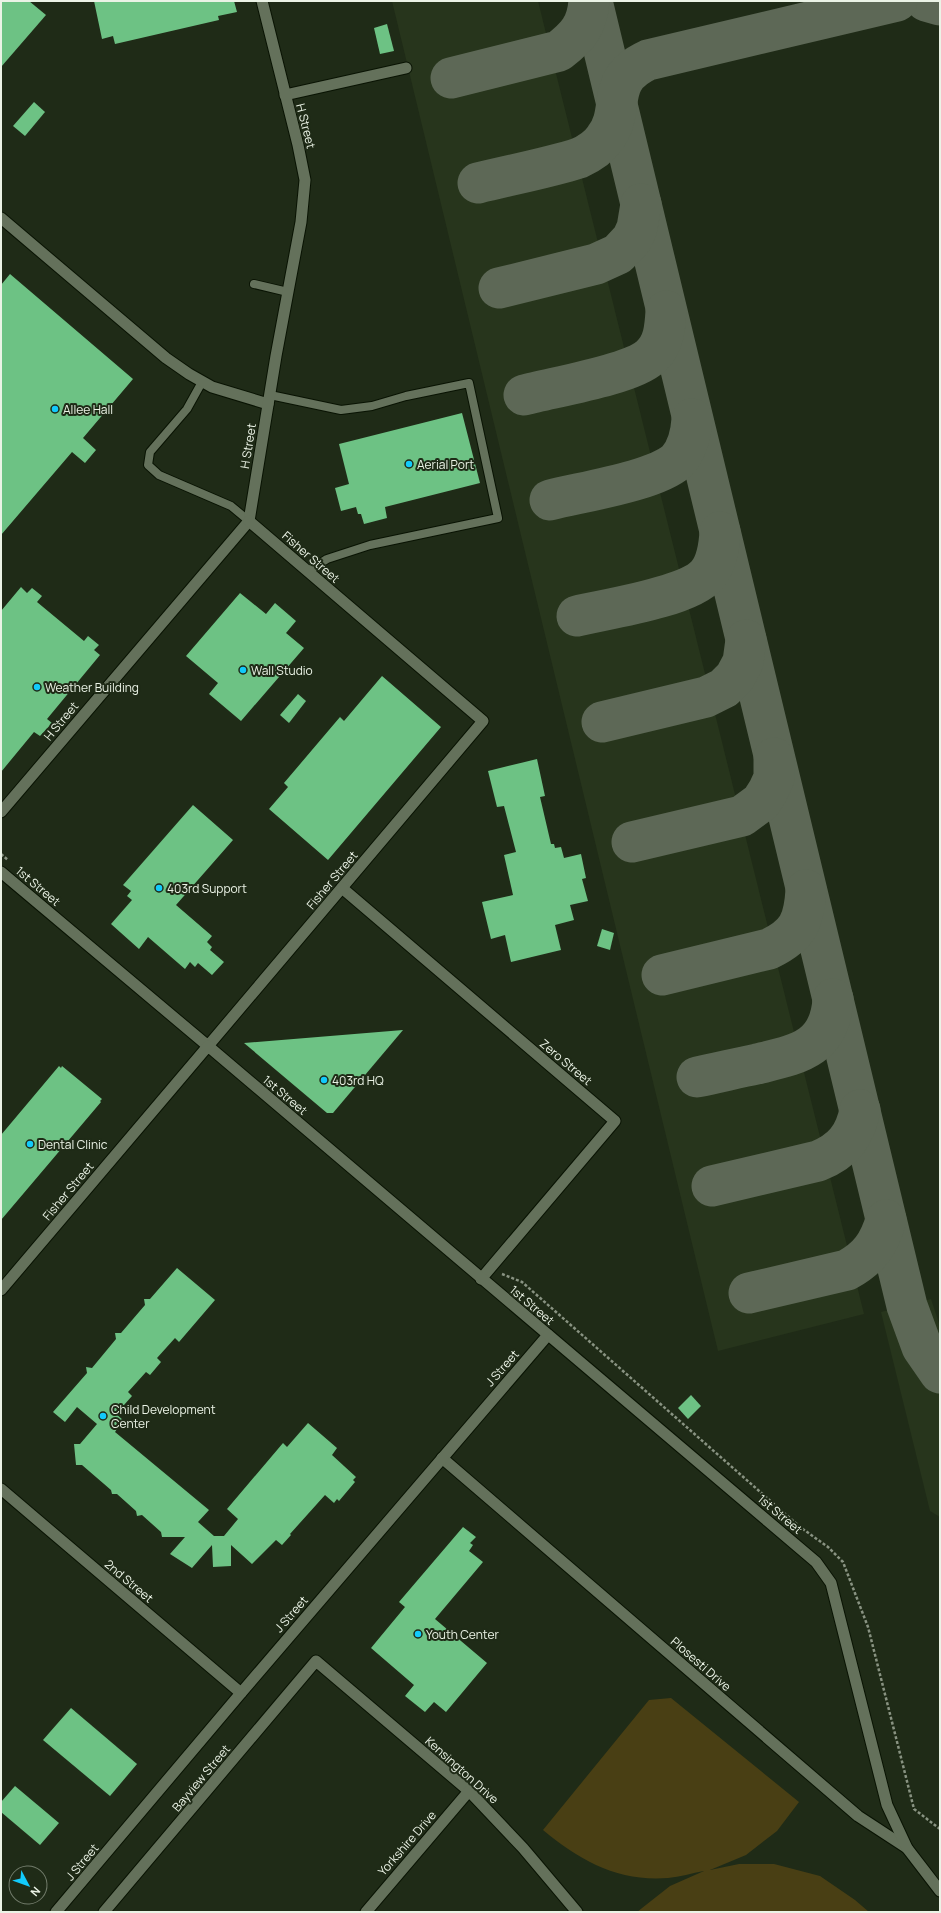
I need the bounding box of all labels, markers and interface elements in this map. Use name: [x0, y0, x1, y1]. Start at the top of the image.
street label: H Street: [292, 102, 320, 150]
place label: Allee Hall: [63, 401, 113, 418]
marker: Allee Hall: [50, 404, 60, 414]
street label: H Street: [236, 422, 260, 470]
place label: Aerial Port: [417, 456, 474, 473]
marker: Aerial Port: [404, 459, 414, 469]
street label: Fisher Street: [279, 527, 344, 587]
place label: Wall Studio: [251, 662, 313, 679]
marker: Wall Studio: [238, 665, 248, 675]
place label: Weather Building: [45, 679, 139, 696]
marker: Weather Building: [32, 682, 42, 692]
street label: H Street: [40, 698, 82, 744]
street label: Fisher Street: [303, 847, 362, 913]
street label: 1st Street: [12, 862, 64, 910]
place label: 403rd Support: [167, 880, 247, 897]
marker: 403rd Support: [154, 883, 164, 893]
street label: Zero Street: [536, 1035, 596, 1089]
street label: 1st Street: [259, 1071, 311, 1119]
place label: 403rd HQ: [332, 1072, 384, 1089]
marker: 403rd HQ: [319, 1075, 329, 1085]
place label: Dental Clinic: [38, 1136, 108, 1153]
marker: Dental Clinic: [25, 1139, 35, 1149]
street label: Fisher Street: [39, 1158, 98, 1224]
street label: 1st Street: [506, 1281, 558, 1329]
street label: J Street: [481, 1346, 523, 1390]
place label: Child Development Center: [111, 1401, 216, 1432]
marker: Child Development Center: [98, 1411, 108, 1421]
street label: 1st Street: [754, 1490, 806, 1538]
street label: 2nd Street: [101, 1556, 157, 1606]
street label: J Street: [270, 1592, 312, 1636]
place label: Youth Center: [426, 1626, 499, 1643]
marker: Youth Center: [413, 1629, 423, 1639]
street label: Plosesti Drive: [667, 1633, 735, 1695]
street label: Kensington Drive: [422, 1733, 502, 1807]
street label: Bayview Street: [168, 1741, 234, 1815]
street label: Yorkshire Drive: [374, 1807, 440, 1879]
street label: J Street: [62, 1840, 103, 1884]
north arrow: [8, 1865, 48, 1905]
text: N: [28, 1884, 44, 1900]

